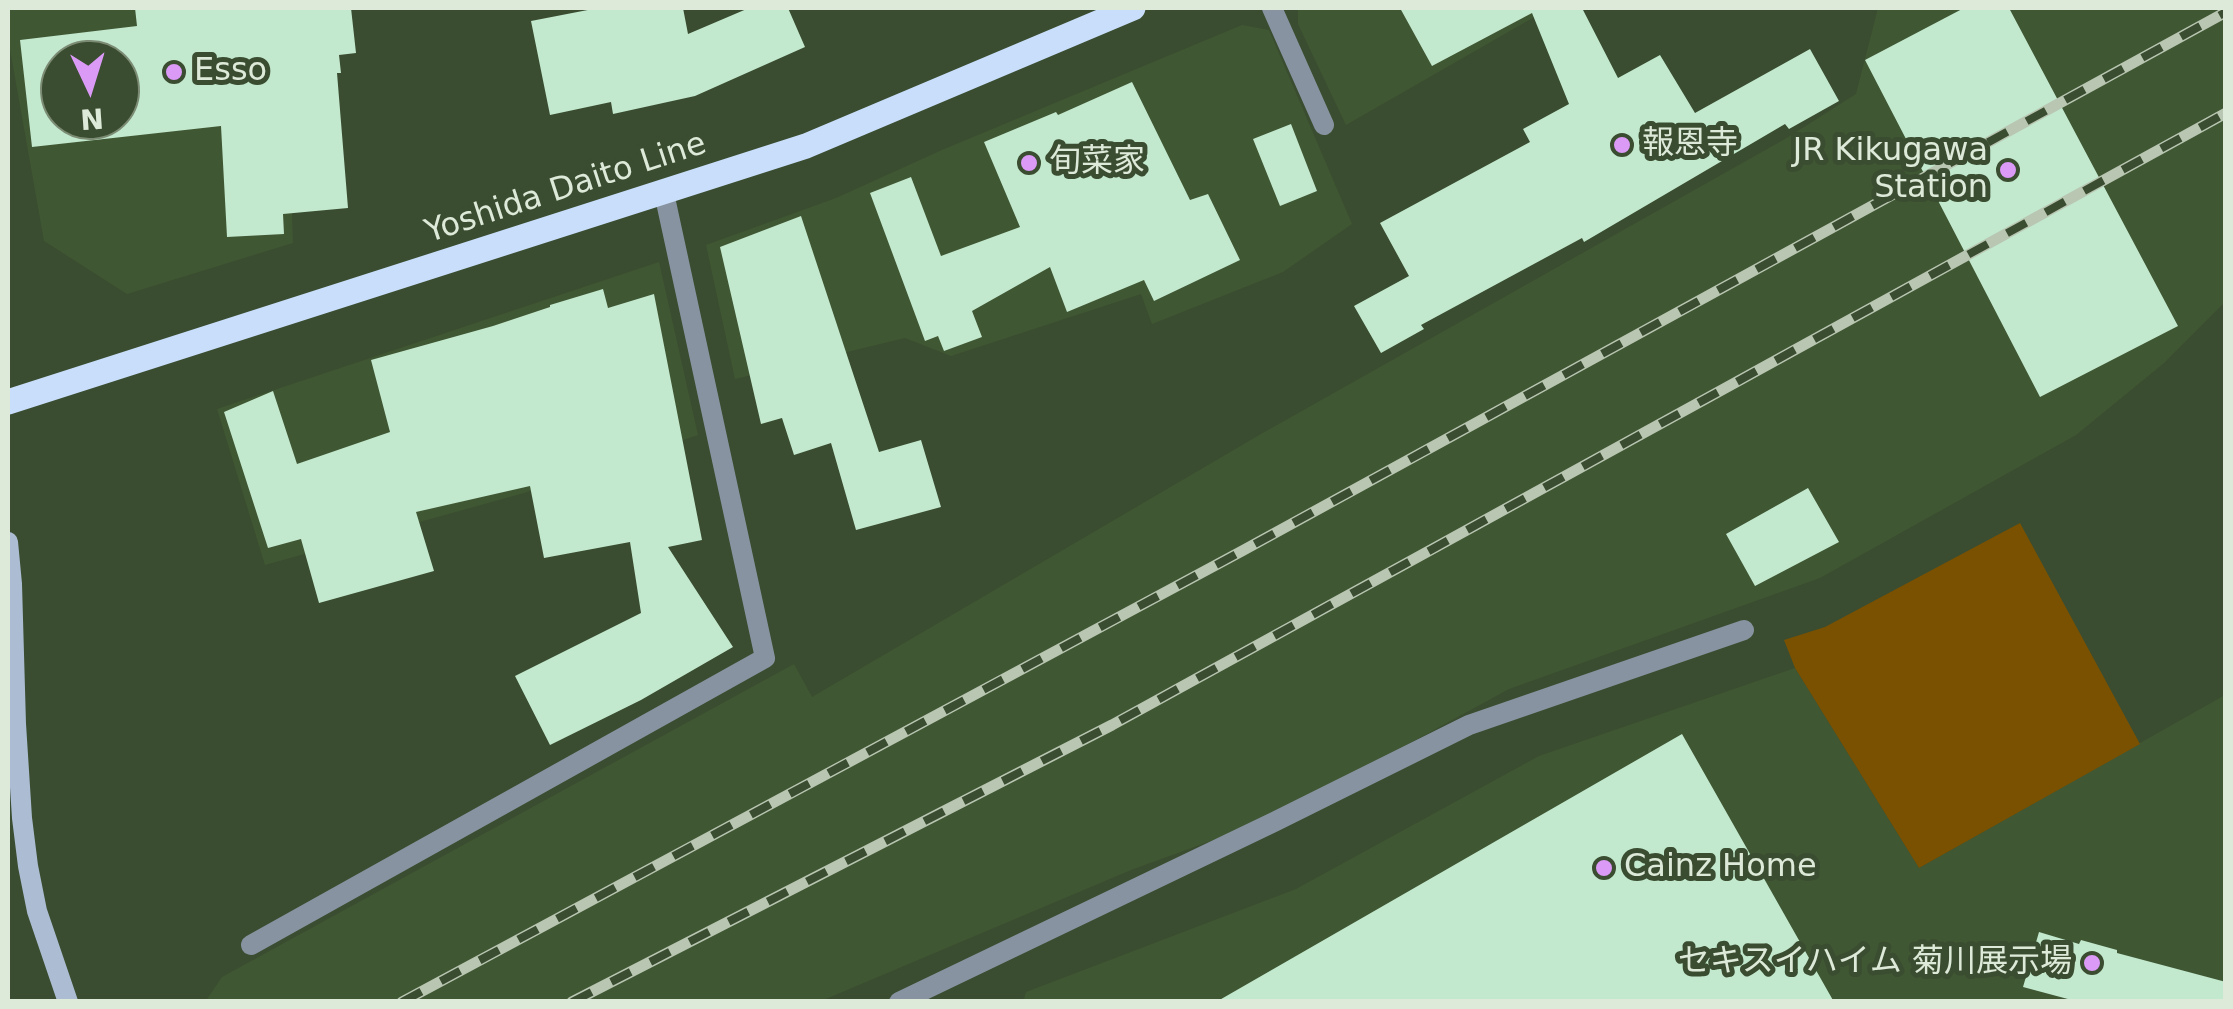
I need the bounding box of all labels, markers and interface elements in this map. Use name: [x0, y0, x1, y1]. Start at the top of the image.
north arrow: [40, 40, 140, 140]
place label: Esso: [194, 53, 267, 91]
marker: Esso: [163, 61, 185, 83]
text: N: [79, 101, 105, 136]
street label: Yoshida Daito Line: [421, 125, 711, 253]
place label: 報恩寺: [1642, 126, 1738, 164]
place label: JR Kikugawa Station: [1793, 133, 1988, 208]
marker: 報恩寺: [1611, 134, 1633, 156]
place label: 旬菜家: [1049, 144, 1145, 182]
marker: 旬菜家: [1018, 152, 1040, 174]
marker: JR Kikugawa Station: [1997, 159, 2019, 181]
place label: Cainz Home: [1624, 849, 1817, 887]
marker: Cainz Home: [1593, 857, 1615, 879]
place label: セキスイハイム 菊川展示場: [1678, 944, 2072, 982]
marker: セキスイハイム 菊川展示場: [2081, 952, 2103, 974]

